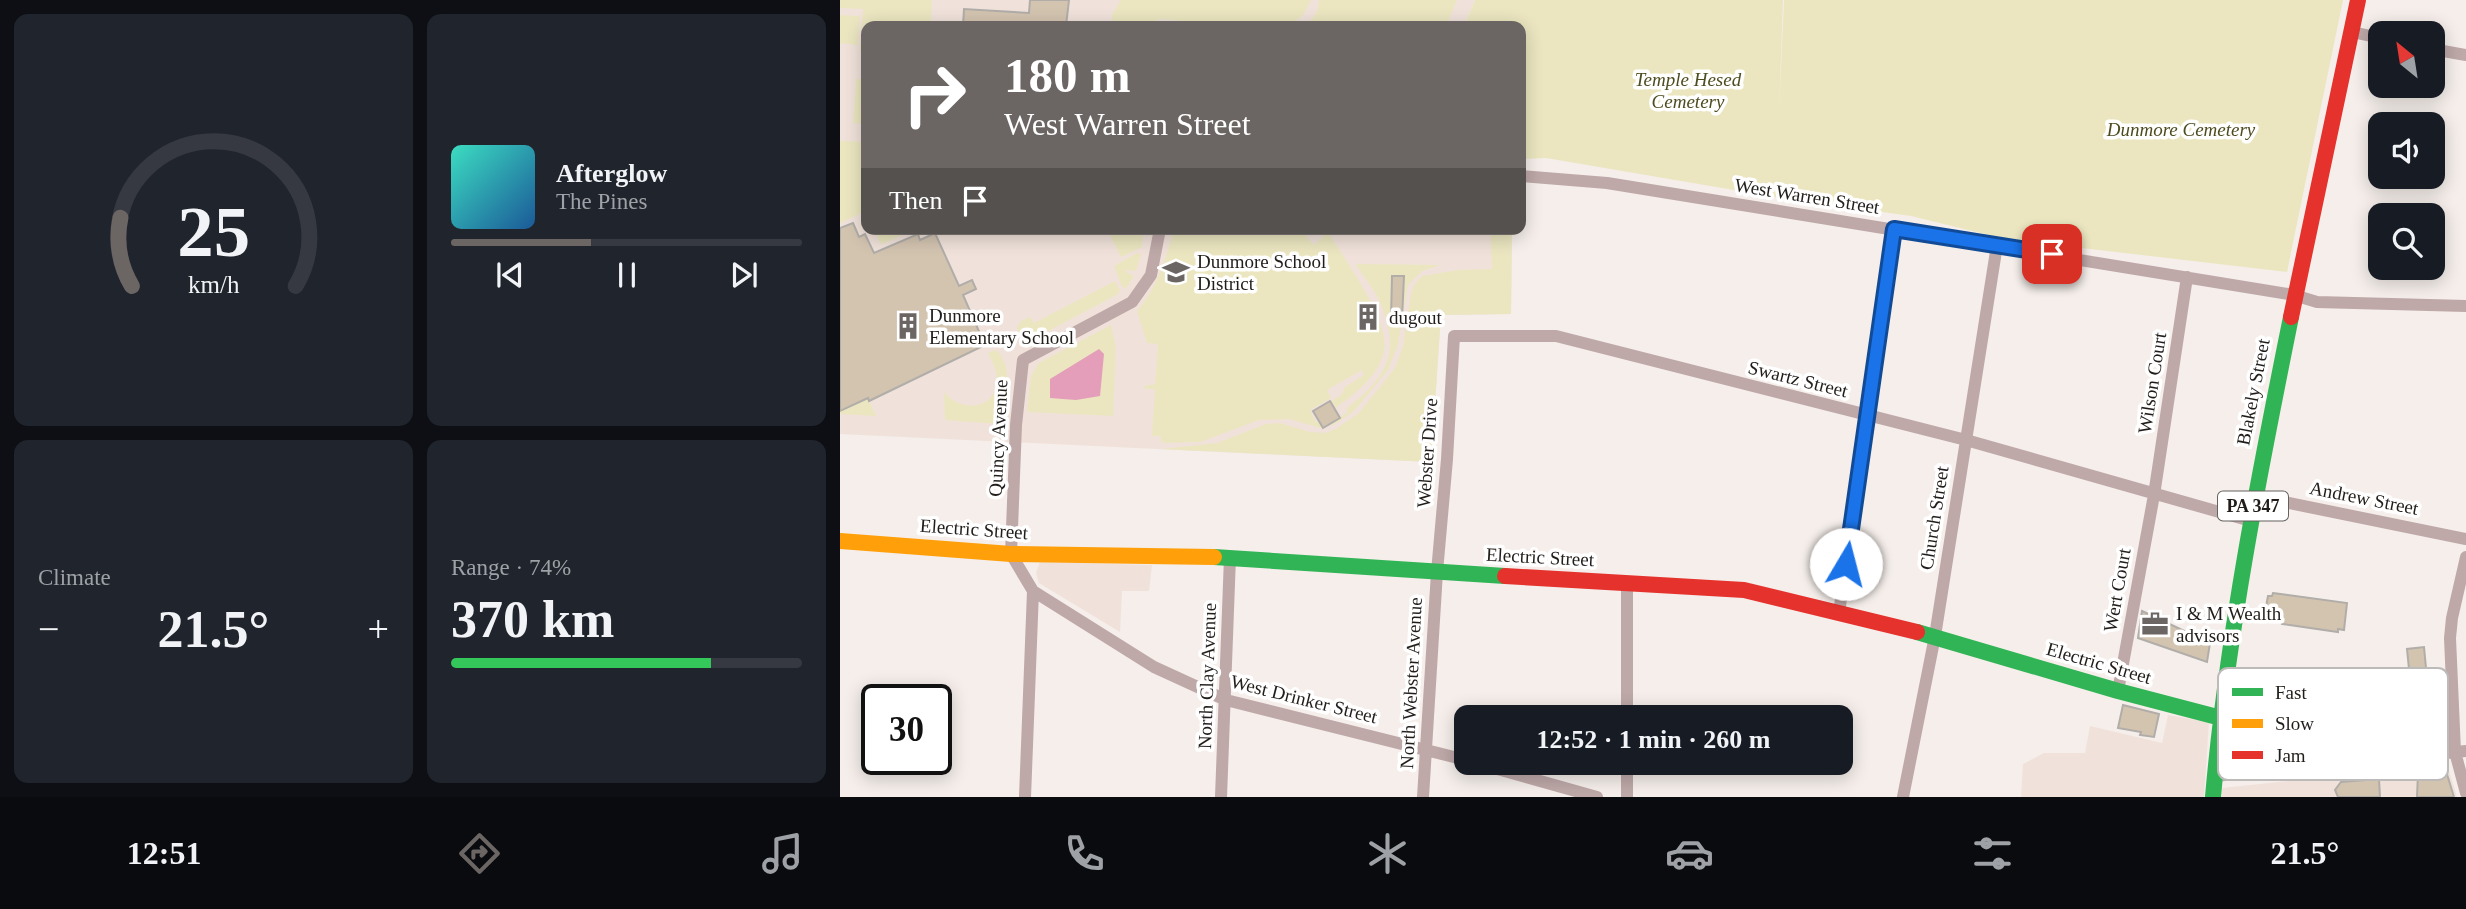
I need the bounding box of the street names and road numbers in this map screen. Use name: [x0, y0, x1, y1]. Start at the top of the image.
street label: West Warren Street: [1733, 174, 1882, 218]
street label: Wilson Court: [2134, 330, 2170, 435]
street label: Blakely Street: [2232, 336, 2274, 447]
street label: Swartz Street: [1746, 356, 1851, 402]
street label: Quincy Avenue: [984, 379, 1012, 497]
street label: Webster Drive: [1413, 398, 1441, 508]
street label: Church Street: [1915, 464, 1953, 572]
street label: Andrew Street: [2308, 477, 2421, 519]
road number: PA 347: [2218, 492, 2288, 520]
street label: Electric Street: [919, 515, 1029, 543]
street label: Electric Street: [1485, 544, 1595, 570]
street label: Wert Court: [2099, 546, 2135, 633]
street label: North Webster Avenue: [1396, 597, 1426, 769]
street label: North Clay Avenue: [1194, 603, 1220, 749]
street label: Electric Street: [2044, 638, 2155, 688]
street label: West Drinker Street: [1228, 671, 1380, 728]

